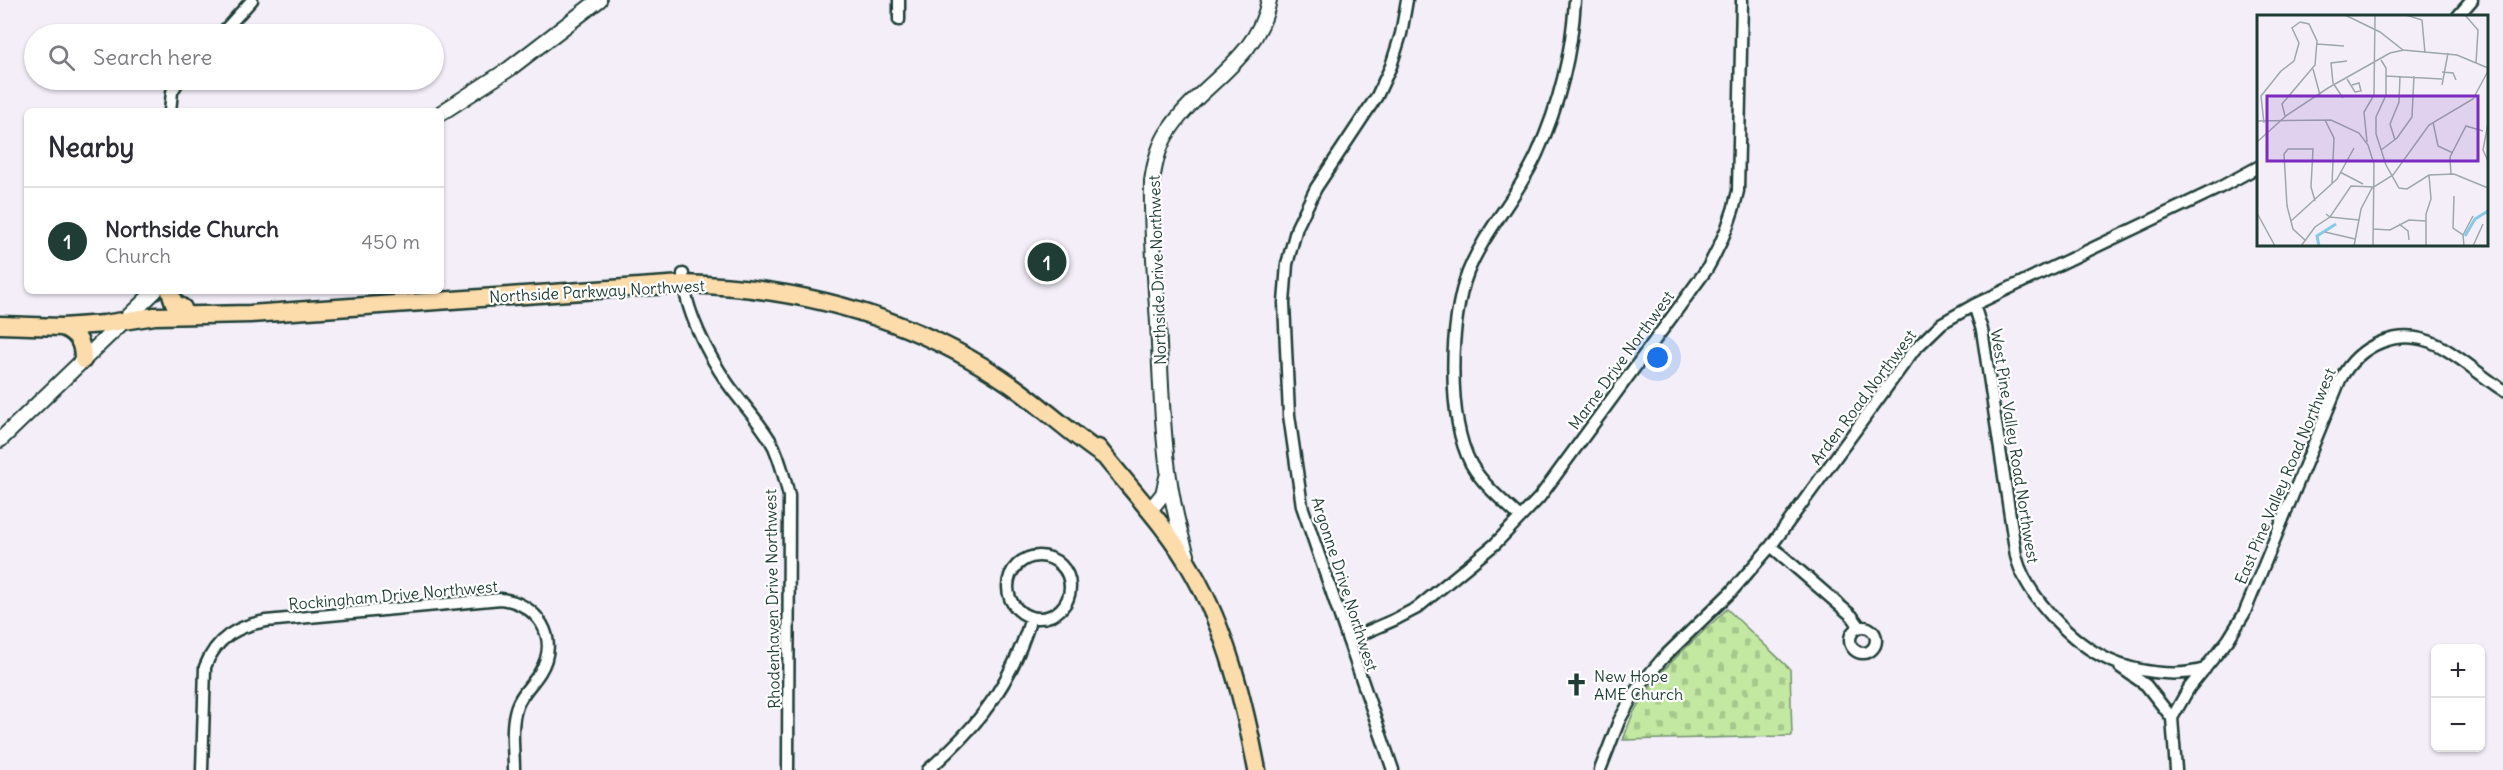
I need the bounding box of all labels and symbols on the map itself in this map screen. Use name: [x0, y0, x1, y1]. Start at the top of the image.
inset map: [2257, 15, 2488, 246]
street label: Northside Drive Northwest: [1144, 174, 1170, 365]
pin: 1: [1028, 240, 1066, 284]
street label: Northside Parkway Northwest: [489, 275, 706, 307]
street label: Marne Drive Northwest: [1564, 286, 1678, 433]
street label: Arden Road Northwest: [1806, 325, 1921, 468]
street label: West Pine Valley Road Northwest: [1987, 327, 2044, 565]
your location: [1643, 343, 1672, 372]
street label: East Pine Valley Road Northwest: [2230, 364, 2340, 587]
street label: Rhodenhaven Drive Northwest: [760, 488, 784, 709]
street label: Argonne Drive Northwest: [1307, 494, 1383, 674]
street label: Rockingham Drive Northwest: [288, 576, 499, 614]
place label: New Hope AME Church: [1594, 666, 1683, 704]
church icon: New Hope AME Church: [1563, 672, 1589, 698]

